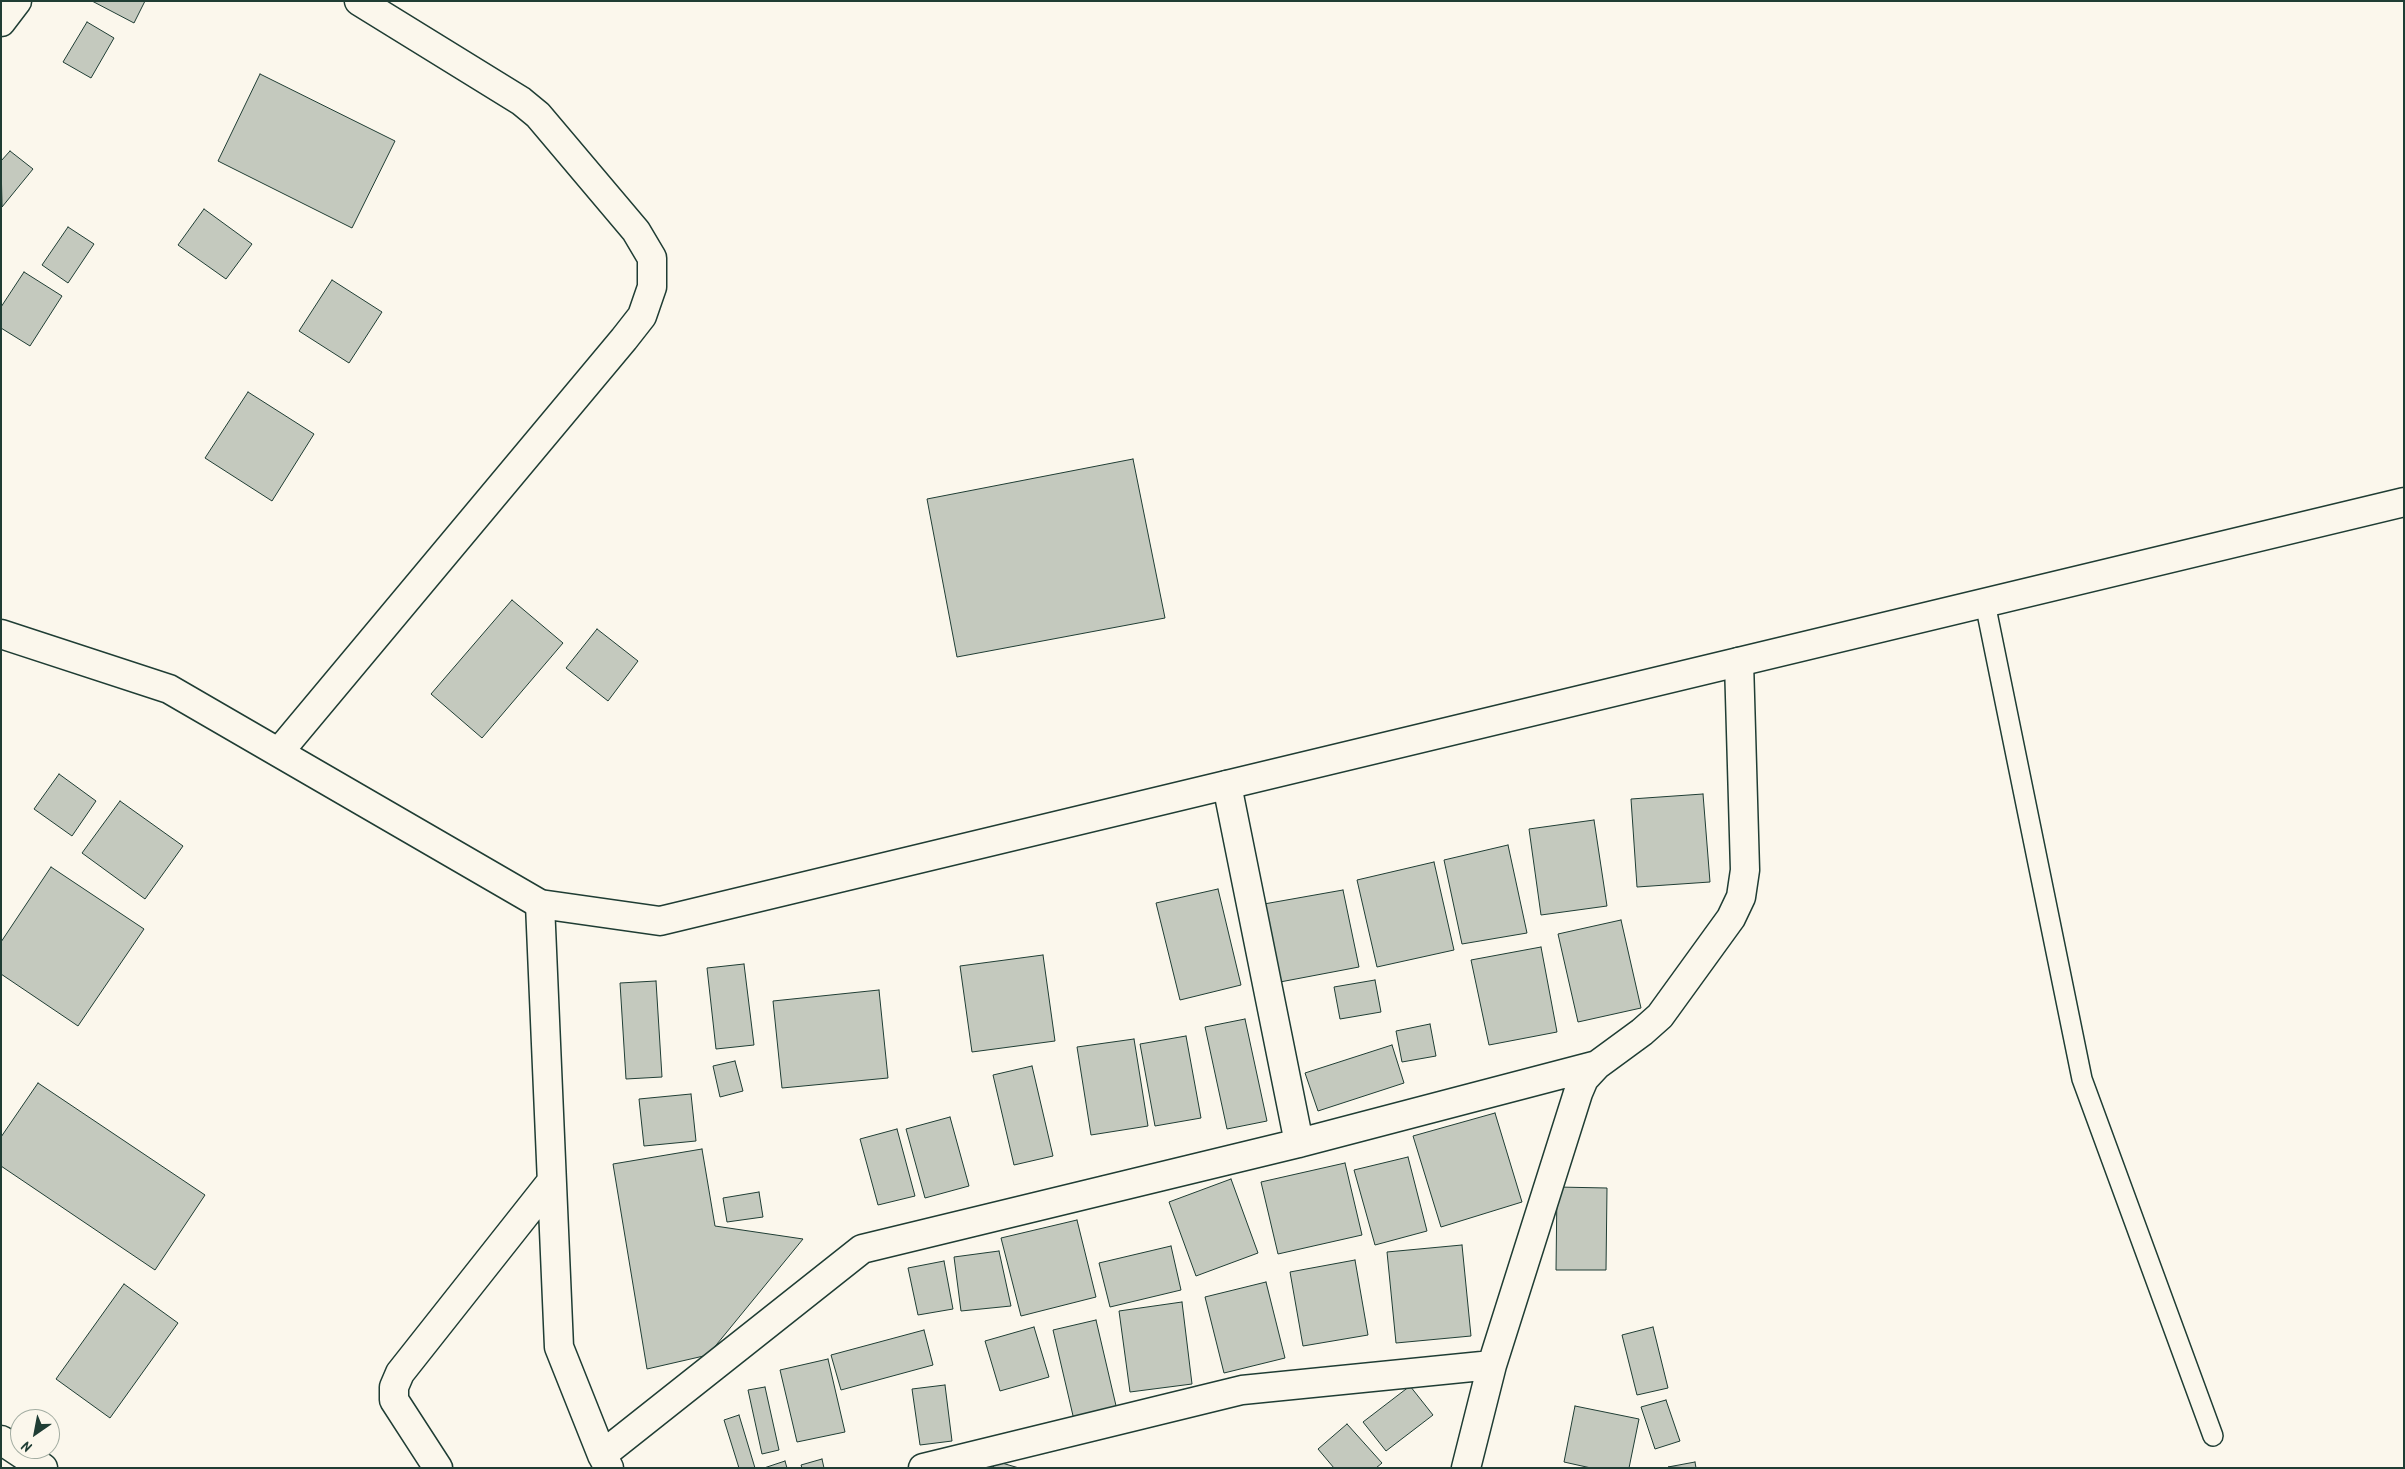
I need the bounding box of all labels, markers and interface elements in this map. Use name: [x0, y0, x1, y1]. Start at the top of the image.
north arrow: [10, 1409, 60, 1459]
text: N: [18, 1434, 37, 1457]

